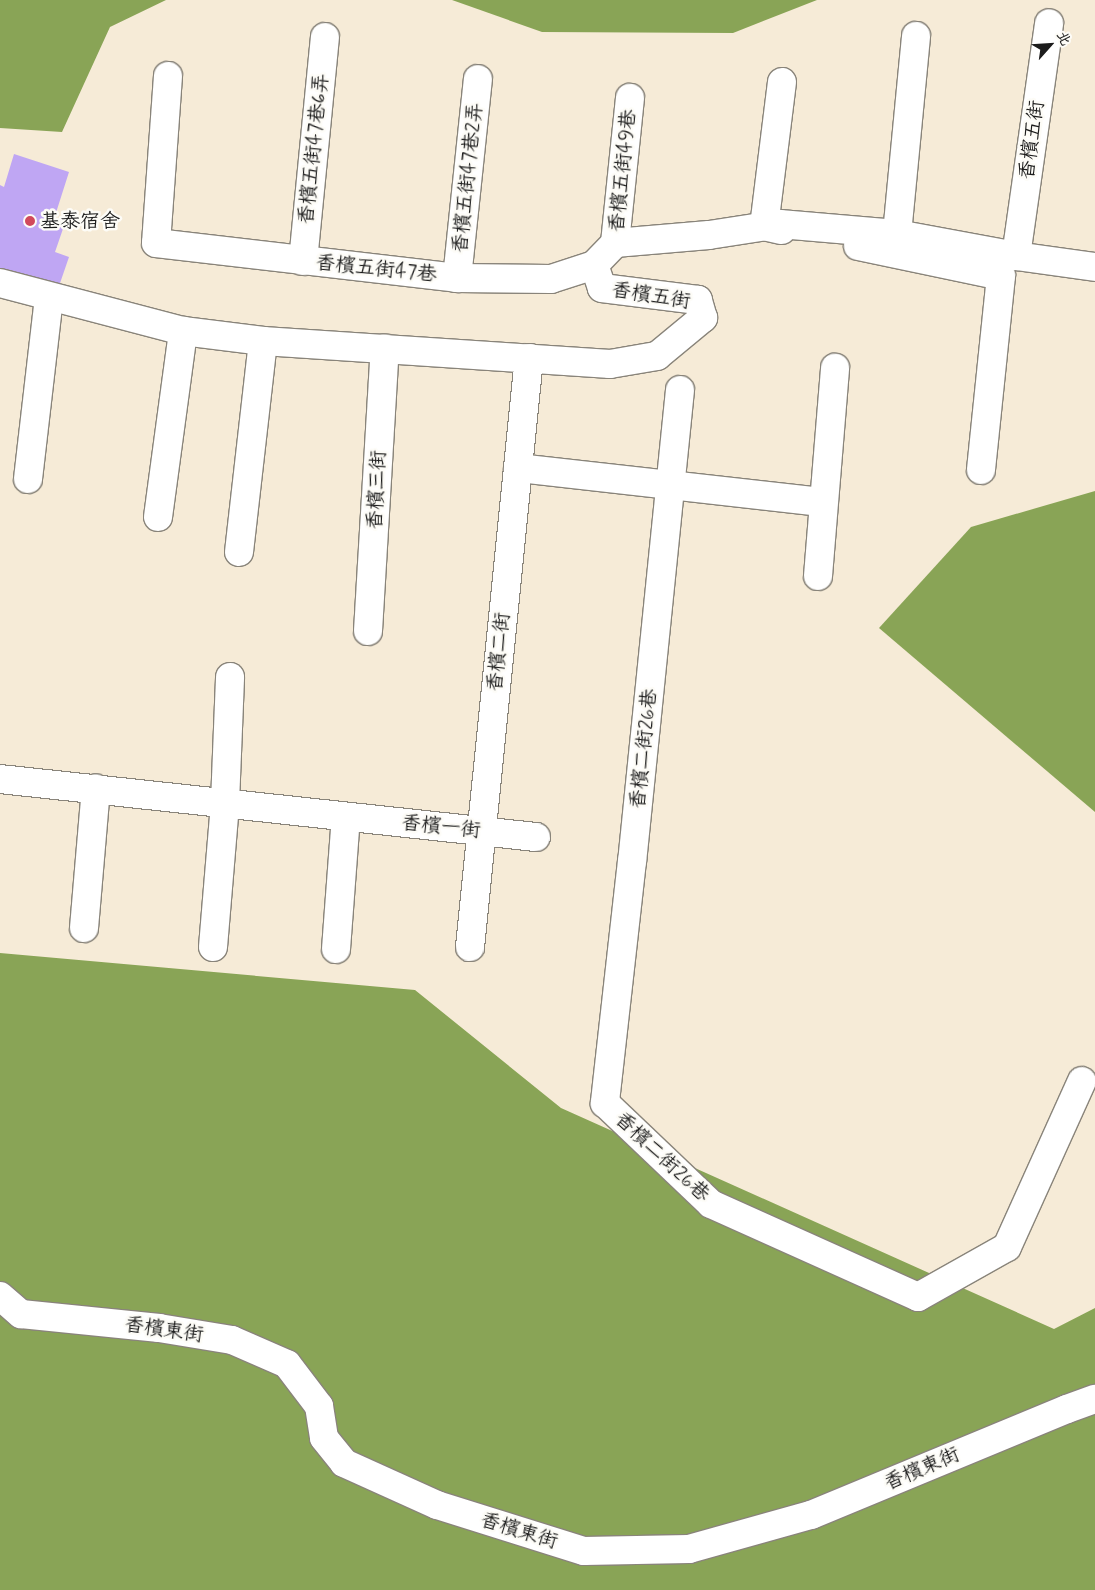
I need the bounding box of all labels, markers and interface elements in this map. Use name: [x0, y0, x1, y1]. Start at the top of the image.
north arrow: [1025, 20, 1075, 70]
text: 北: [1052, 28, 1075, 49]
street label: 香檳五街47巷6弄: [294, 72, 334, 226]
street label: 香檳五街: [1015, 99, 1049, 181]
street label: 香檳五街47巷2弄: [448, 101, 488, 255]
street label: 香檳五街49巷: [605, 108, 641, 234]
place label: 基泰宿舍: [40, 209, 120, 233]
marker: 基泰宿舍: [24, 215, 36, 227]
street label: 香檳五街47巷: [314, 251, 438, 287]
street label: 香檳五街: [610, 278, 692, 314]
street label: 香檳三街: [363, 449, 391, 531]
street label: 香檳二街: [483, 611, 515, 693]
street label: 香檳二街26巷: [626, 688, 662, 810]
street label: 香檳一街: [400, 811, 482, 843]
street label: 香檳二街26巷: [610, 1107, 714, 1207]
street label: 香檳東街: [123, 1313, 205, 1347]
street label: 香檳東街: [880, 1442, 964, 1496]
street label: 香檳東街: [477, 1508, 561, 1554]

